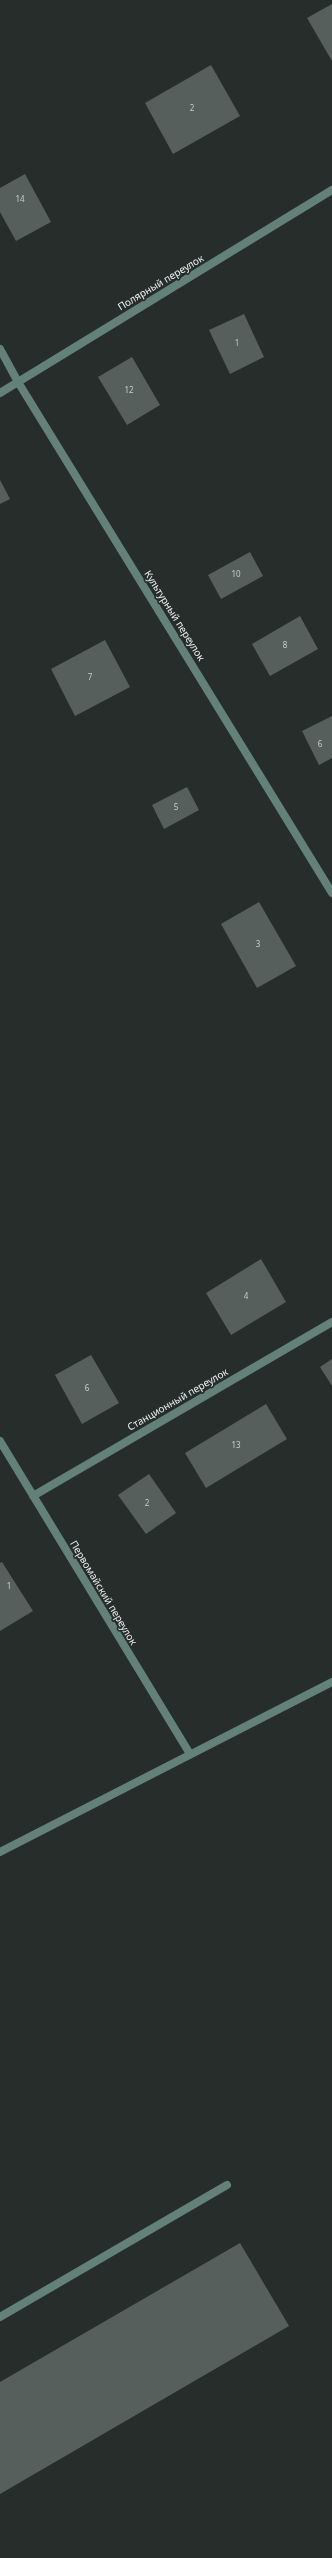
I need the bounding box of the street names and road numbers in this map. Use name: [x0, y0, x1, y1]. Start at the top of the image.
street label: Полярный переулок: [116, 253, 206, 313]
street label: Культурный переулок: [141, 569, 207, 663]
street label: Станционный переулок: [126, 1366, 230, 1434]
street label: Первомайский переулок: [67, 1539, 139, 1647]

